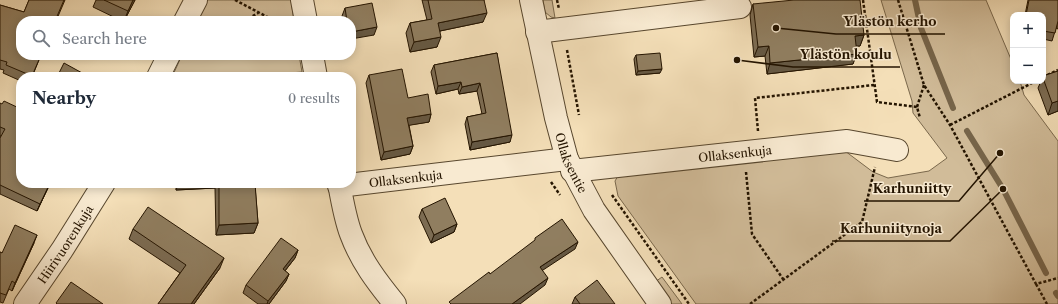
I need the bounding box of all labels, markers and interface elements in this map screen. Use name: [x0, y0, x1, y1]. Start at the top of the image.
callout: Ylästön kerho: [836, 9, 945, 34]
map controls: [1010, 12, 1046, 84]
button: +: [1010, 12, 1046, 48]
text: Ylästön kerho: [842, 13, 937, 29]
search box: [16, 16, 356, 60]
icon: search: [30, 27, 52, 49]
text: Search here: [62, 29, 147, 48]
callout: Ylästön koulu: [793, 42, 900, 67]
text: Ylästön koulu: [799, 46, 892, 62]
button: −: [1010, 48, 1046, 84]
text: Nearby: [32, 88, 96, 108]
text: 0 results: [288, 90, 340, 106]
street label: Ollaksentie: [553, 131, 591, 196]
street label: Ollaksenkuja: [697, 142, 773, 165]
street label: Ollaksenkuja: [368, 166, 444, 190]
callout: Karhuniitty: [864, 176, 959, 201]
text: Karhuniitty: [873, 180, 952, 196]
street label: Hiirivuorenkuja: [34, 201, 96, 286]
callout: Karhuniitynoja: [832, 216, 950, 241]
text: Karhuniitynoja: [840, 220, 943, 236]

